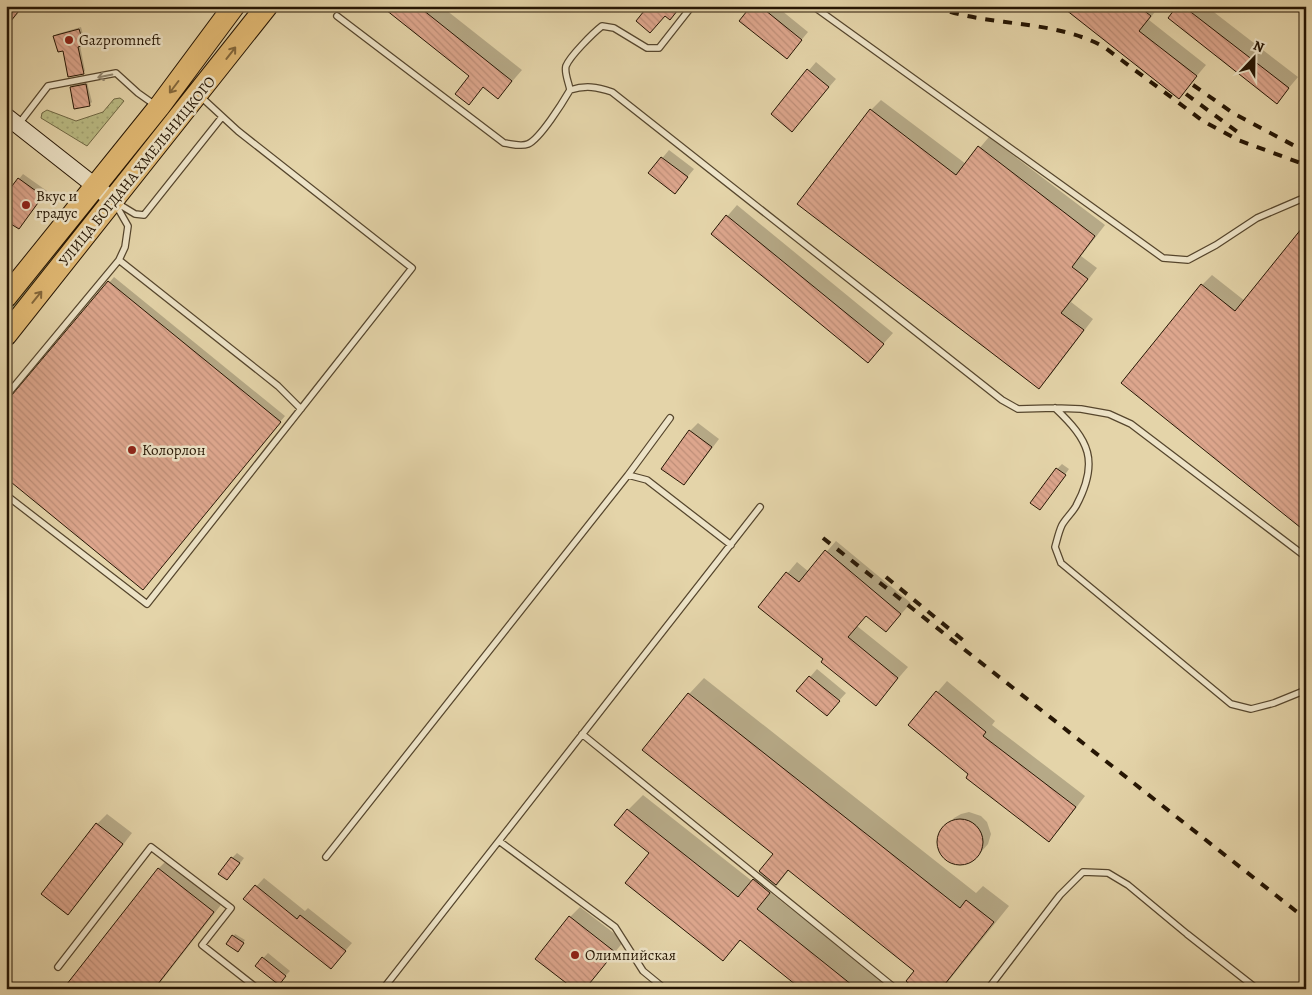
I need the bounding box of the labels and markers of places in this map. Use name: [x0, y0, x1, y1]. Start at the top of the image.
place label: Gazpromneft: [79, 30, 161, 50]
marker: Gazpromneft: [63, 34, 75, 46]
place label: Вкус и градус: [36, 186, 78, 223]
marker: Вкус и градус: [20, 199, 32, 211]
place label: Колорлон: [142, 440, 206, 460]
marker: Колорлон: [126, 444, 138, 456]
place label: Олимпийская: [585, 945, 676, 965]
marker: Олимпийская: [569, 949, 581, 961]

